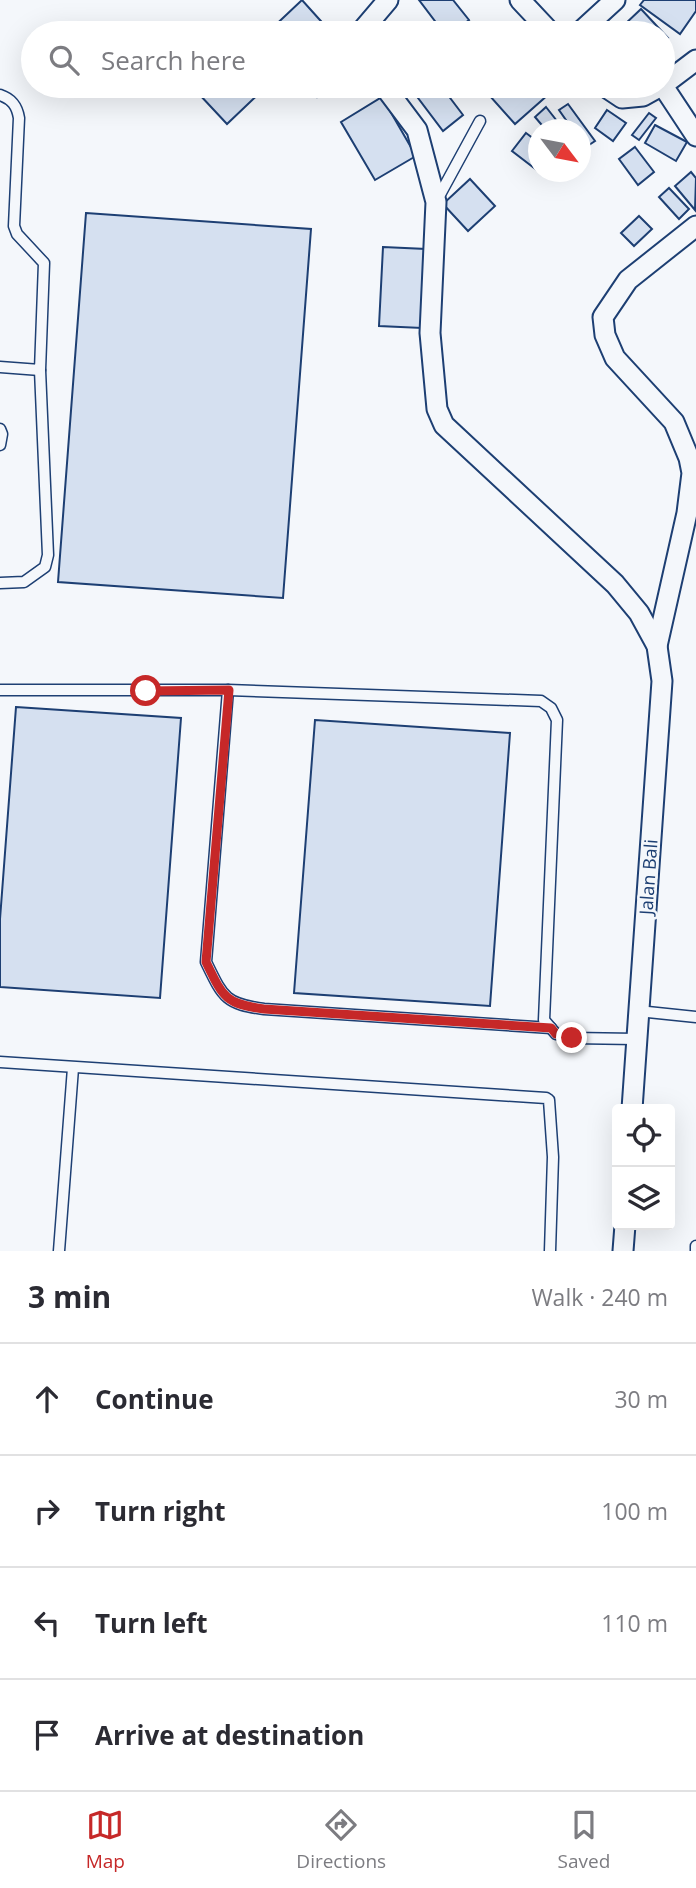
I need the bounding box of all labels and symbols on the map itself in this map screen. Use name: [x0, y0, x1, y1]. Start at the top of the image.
north arrow: [528, 119, 591, 182]
route start: [130, 675, 161, 706]
street label: Jalan Bali: [633, 838, 663, 918]
route end: [556, 1022, 587, 1053]

